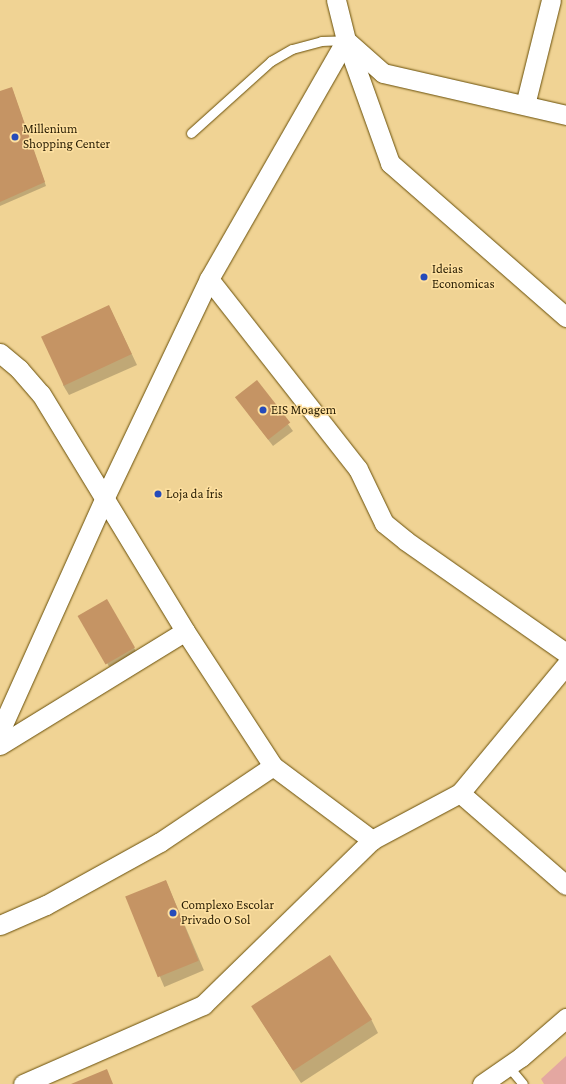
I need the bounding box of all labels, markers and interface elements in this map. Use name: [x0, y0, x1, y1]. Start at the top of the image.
place label: Millenium Shopping Center: [23, 122, 110, 153]
marker: Millenium Shopping Center: [10, 132, 20, 142]
place label: Ideias Economicas: [432, 262, 495, 293]
marker: Ideias Economicas: [419, 272, 429, 282]
place label: EIS Moagem: [271, 402, 336, 418]
marker: EIS Moagem: [258, 405, 268, 415]
place label: Loja da Íris: [166, 486, 223, 502]
marker: Loja da Íris: [153, 489, 163, 499]
place label: Complexo Escolar Privado O Sol: [181, 898, 274, 929]
marker: Complexo Escolar Privado O Sol: [168, 908, 178, 918]

